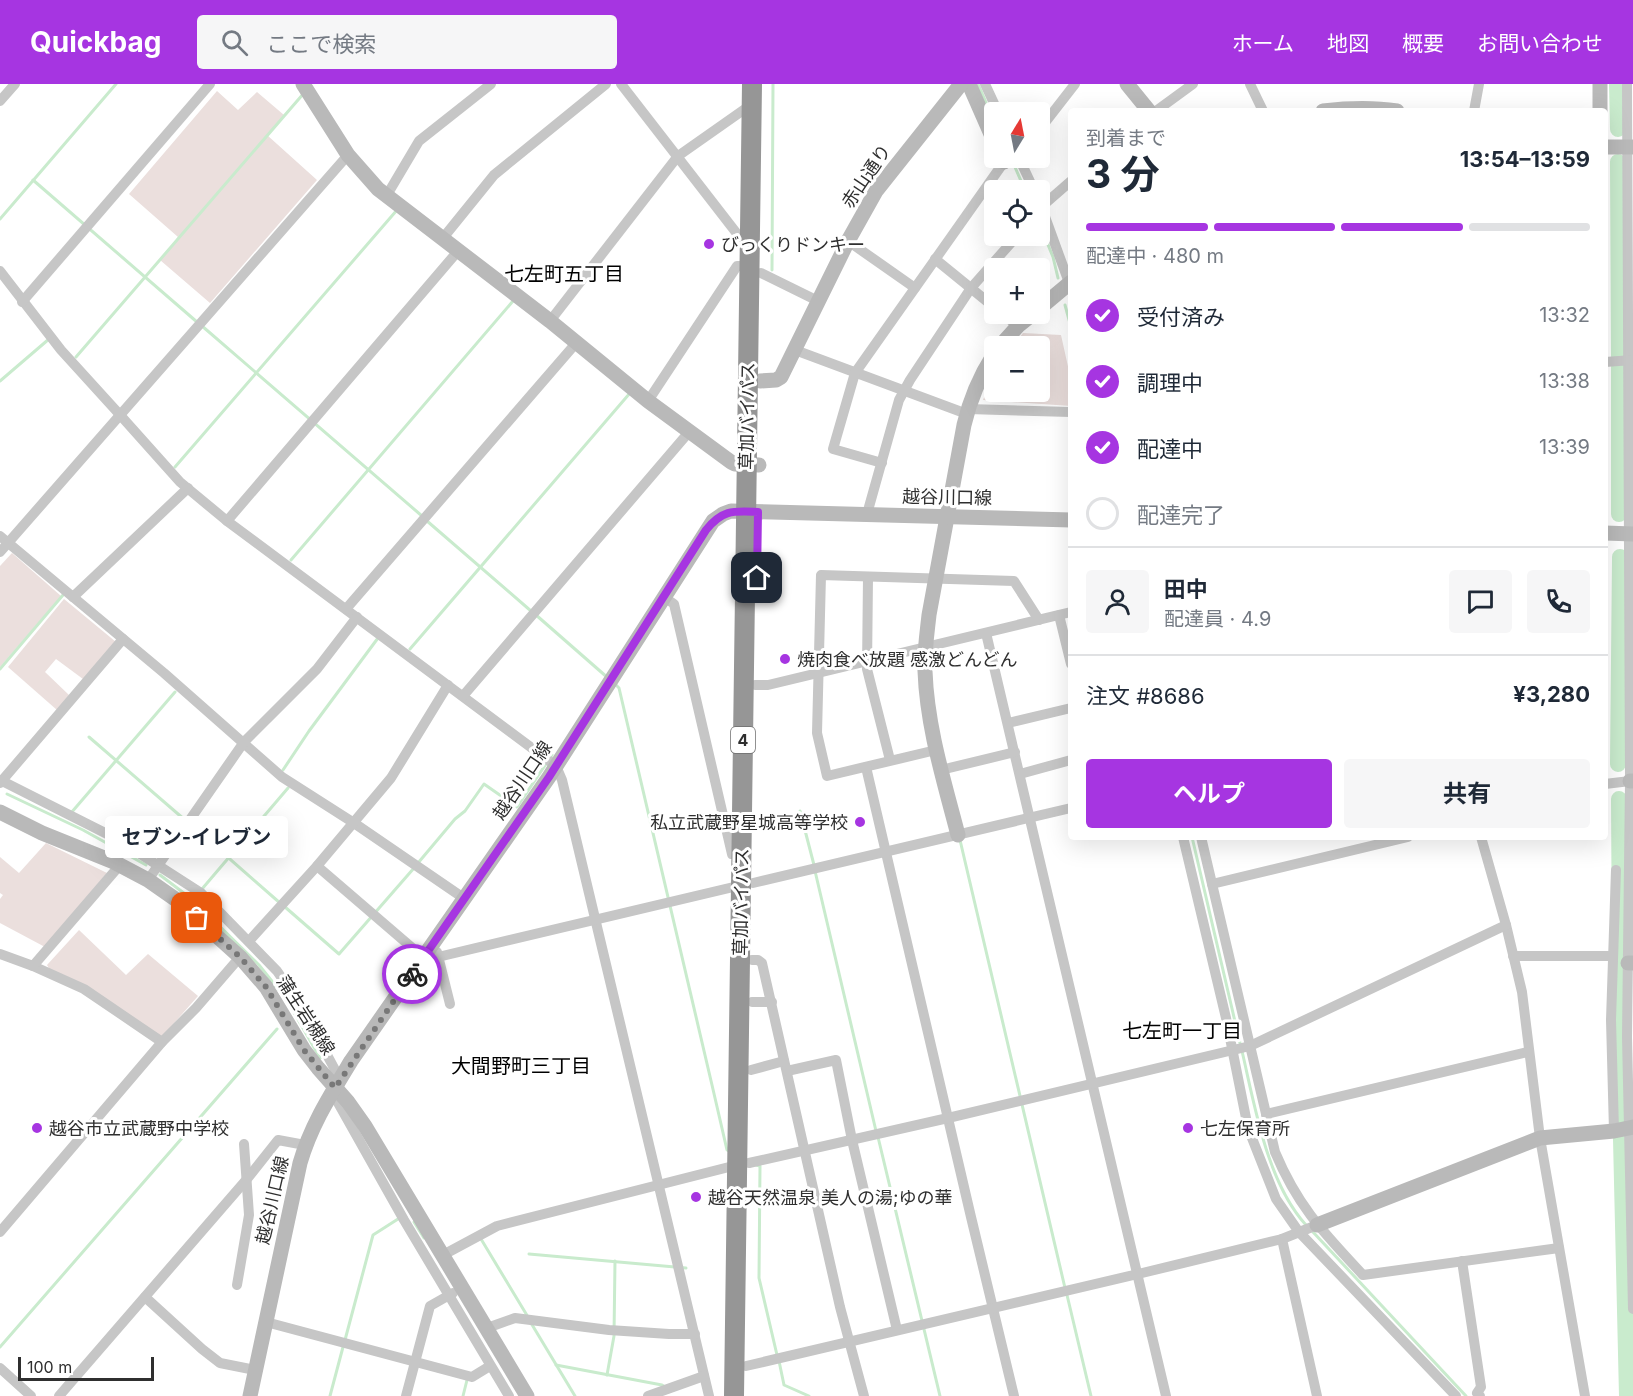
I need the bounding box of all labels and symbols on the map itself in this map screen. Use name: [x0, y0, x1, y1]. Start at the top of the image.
north arrow: [984, 102, 1050, 168]
street label: 赤山通り: [837, 140, 895, 212]
place label: びっくりドンキー: [721, 234, 865, 255]
marker: びっくりドンキー: [702, 237, 716, 251]
district label: 七左町五丁目: [504, 262, 624, 286]
street label: 草加バイパス: [736, 362, 758, 470]
street label: 越谷川口線: [902, 486, 992, 508]
pin: [731, 552, 782, 603]
place label: 焼肉食べ放題 感激どんどん: [797, 649, 1018, 670]
marker: 焼肉食べ放題 感激どんどん: [778, 652, 792, 666]
road number: 4: [731, 727, 755, 753]
street label: 越谷川口線: [488, 737, 556, 823]
place label: 私立武蔵野星城高等学校: [650, 812, 848, 833]
marker: 私立武蔵野星城高等学校: [853, 815, 867, 829]
callout: セブン-イレブン: [106, 816, 288, 858]
street label: 草加バイパス: [730, 848, 752, 956]
pin: [171, 892, 222, 943]
courier: [382, 944, 442, 1004]
street label: 蒲生岩槻線: [273, 972, 339, 1058]
district label: 七左町一丁目: [1122, 1019, 1242, 1043]
district label: 大間野町三丁目: [451, 1054, 591, 1078]
place label: 越谷市立武蔵野中学校: [49, 1118, 229, 1139]
place label: 七左保育所: [1200, 1118, 1290, 1139]
marker: 越谷市立武蔵野中学校: [30, 1121, 44, 1135]
marker: 七左保育所: [1181, 1121, 1195, 1135]
street label: 越谷川口線: [252, 1154, 292, 1246]
place label: 越谷天然温泉 美人の湯;ゆの華: [708, 1187, 953, 1208]
marker: 越谷天然温泉 美人の湯;ゆの華: [689, 1190, 703, 1204]
scale bar: [18, 1354, 154, 1382]

